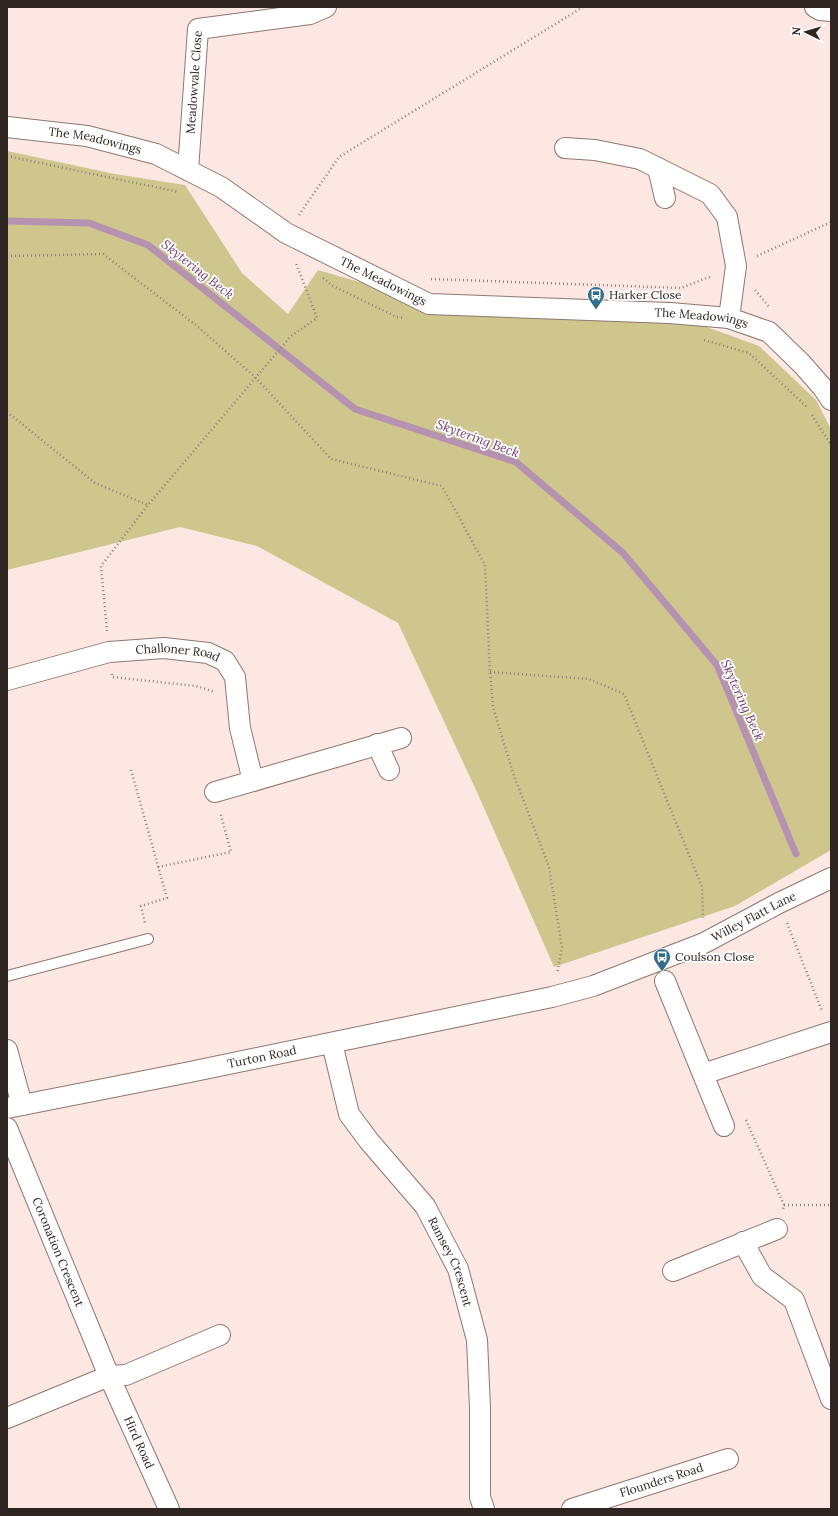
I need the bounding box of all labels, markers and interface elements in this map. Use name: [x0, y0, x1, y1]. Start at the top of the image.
north arrow: [786, 12, 826, 52]
text: N: [789, 26, 803, 36]
street label: Meadowvale Close: [183, 30, 205, 134]
street label: The Meadowings: [48, 124, 144, 157]
water label: Skytering Beck: [158, 236, 237, 303]
street label: The Meadowings: [338, 253, 430, 309]
bus stop icon: Harker Close: [586, 285, 606, 310]
place label: Harker Close: [609, 287, 682, 302]
street label: The Meadowings: [654, 304, 751, 331]
water label: Skytering Beck: [434, 416, 522, 461]
street label: Challoner Road: [135, 640, 223, 665]
water label: Skytering Beck: [717, 657, 768, 744]
street label: Willey Flatt Lane: [709, 888, 799, 945]
bus stop icon: Coulson Close: [652, 947, 672, 972]
place label: Coulson Close: [675, 949, 755, 964]
street label: Turton Road: [226, 1042, 298, 1071]
street label: Coronation Crescent: [29, 1195, 88, 1309]
street label: Ramsey Crescent: [425, 1214, 476, 1308]
street label: Hird Road: [121, 1414, 158, 1471]
street label: Flounders Road: [618, 1459, 705, 1500]

